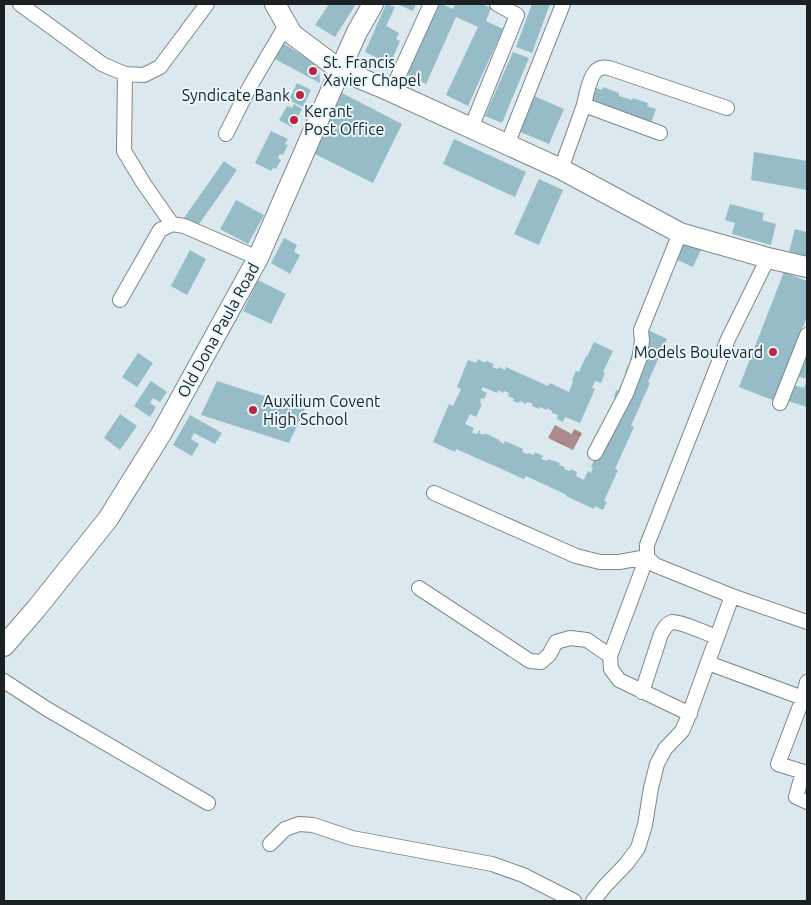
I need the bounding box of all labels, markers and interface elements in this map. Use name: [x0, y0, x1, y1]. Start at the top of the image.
place label: St. Francis Xavier Chapel: [323, 53, 421, 89]
marker: St. Francis Xavier Chapel: [307, 65, 319, 77]
place label: Syndicate Bank: [182, 86, 290, 104]
marker: Syndicate Bank: [294, 89, 306, 101]
place label: Kerant Post Office: [304, 102, 384, 138]
marker: Kerant Post Office: [288, 114, 300, 126]
street label: Old Dona Paula Road: [174, 260, 262, 400]
place label: Models Boulevard: [634, 343, 763, 361]
marker: Models Boulevard: [767, 346, 779, 358]
place label: Auxilium Covent High School: [263, 392, 381, 428]
marker: Auxilium Covent High School: [247, 404, 259, 416]

